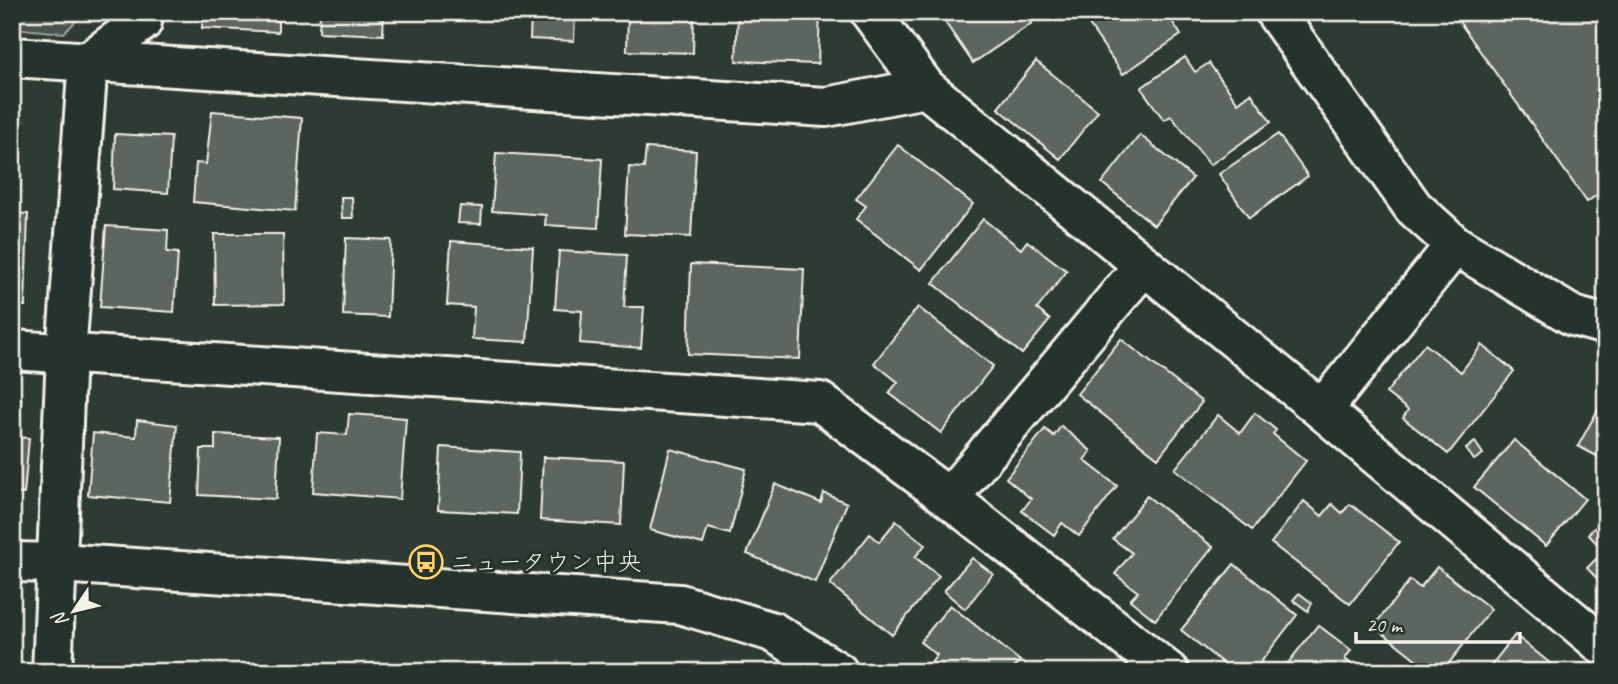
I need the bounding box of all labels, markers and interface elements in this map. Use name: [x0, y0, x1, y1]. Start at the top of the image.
bus stop icon: ニュータウン中央: [407, 543, 445, 581]
place label: ニュータウン中央: [450, 547, 642, 577]
north arrow: [38, 576, 108, 646]
scale bar: [1356, 600, 1520, 644]
text: N: [46, 606, 74, 632]
text: 20 m: [1366, 612, 1404, 638]

